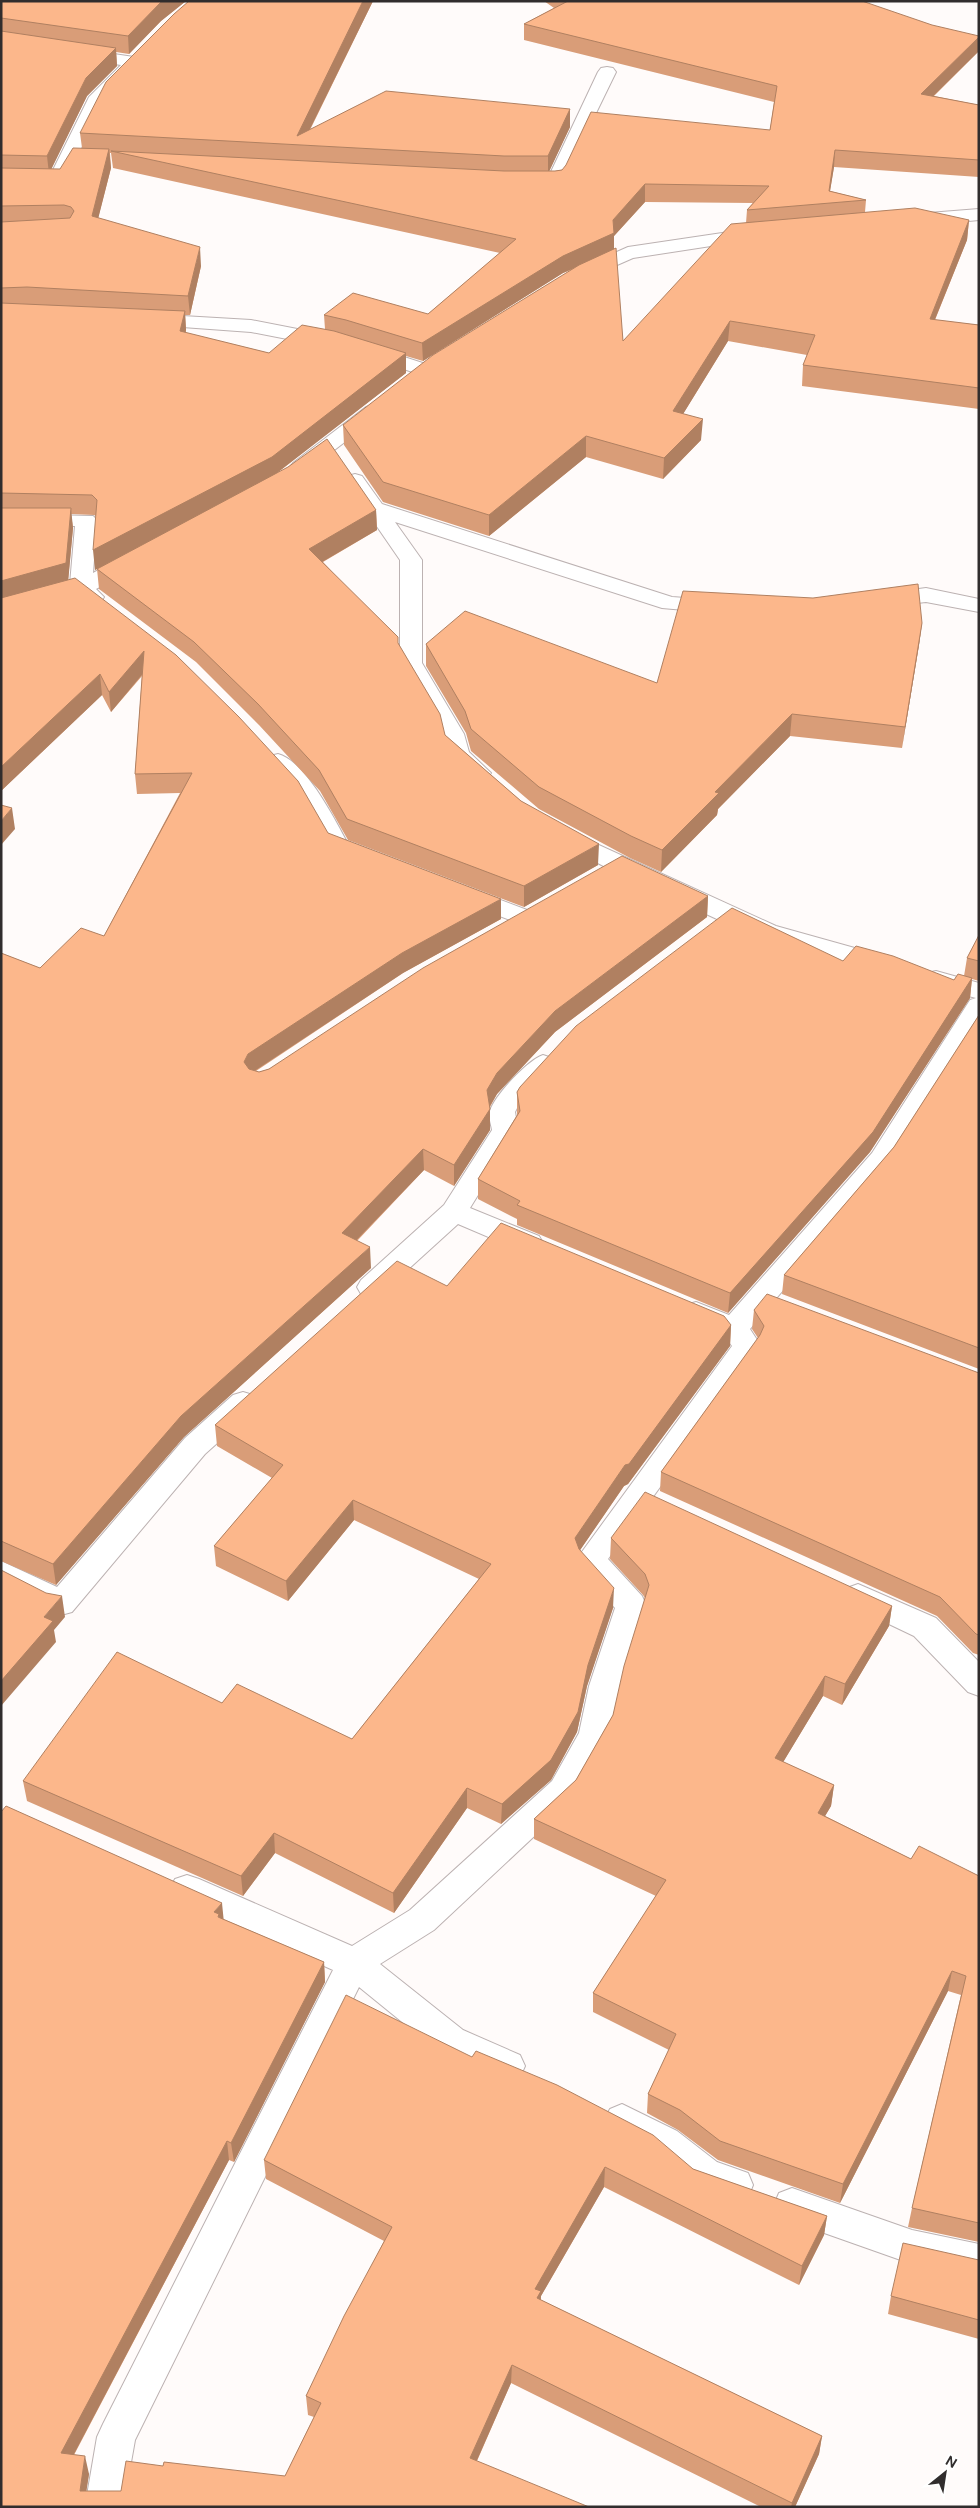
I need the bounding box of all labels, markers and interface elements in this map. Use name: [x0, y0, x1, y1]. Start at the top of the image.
north arrow: [920, 2448, 970, 2498]
text: N: [943, 2451, 960, 2472]

